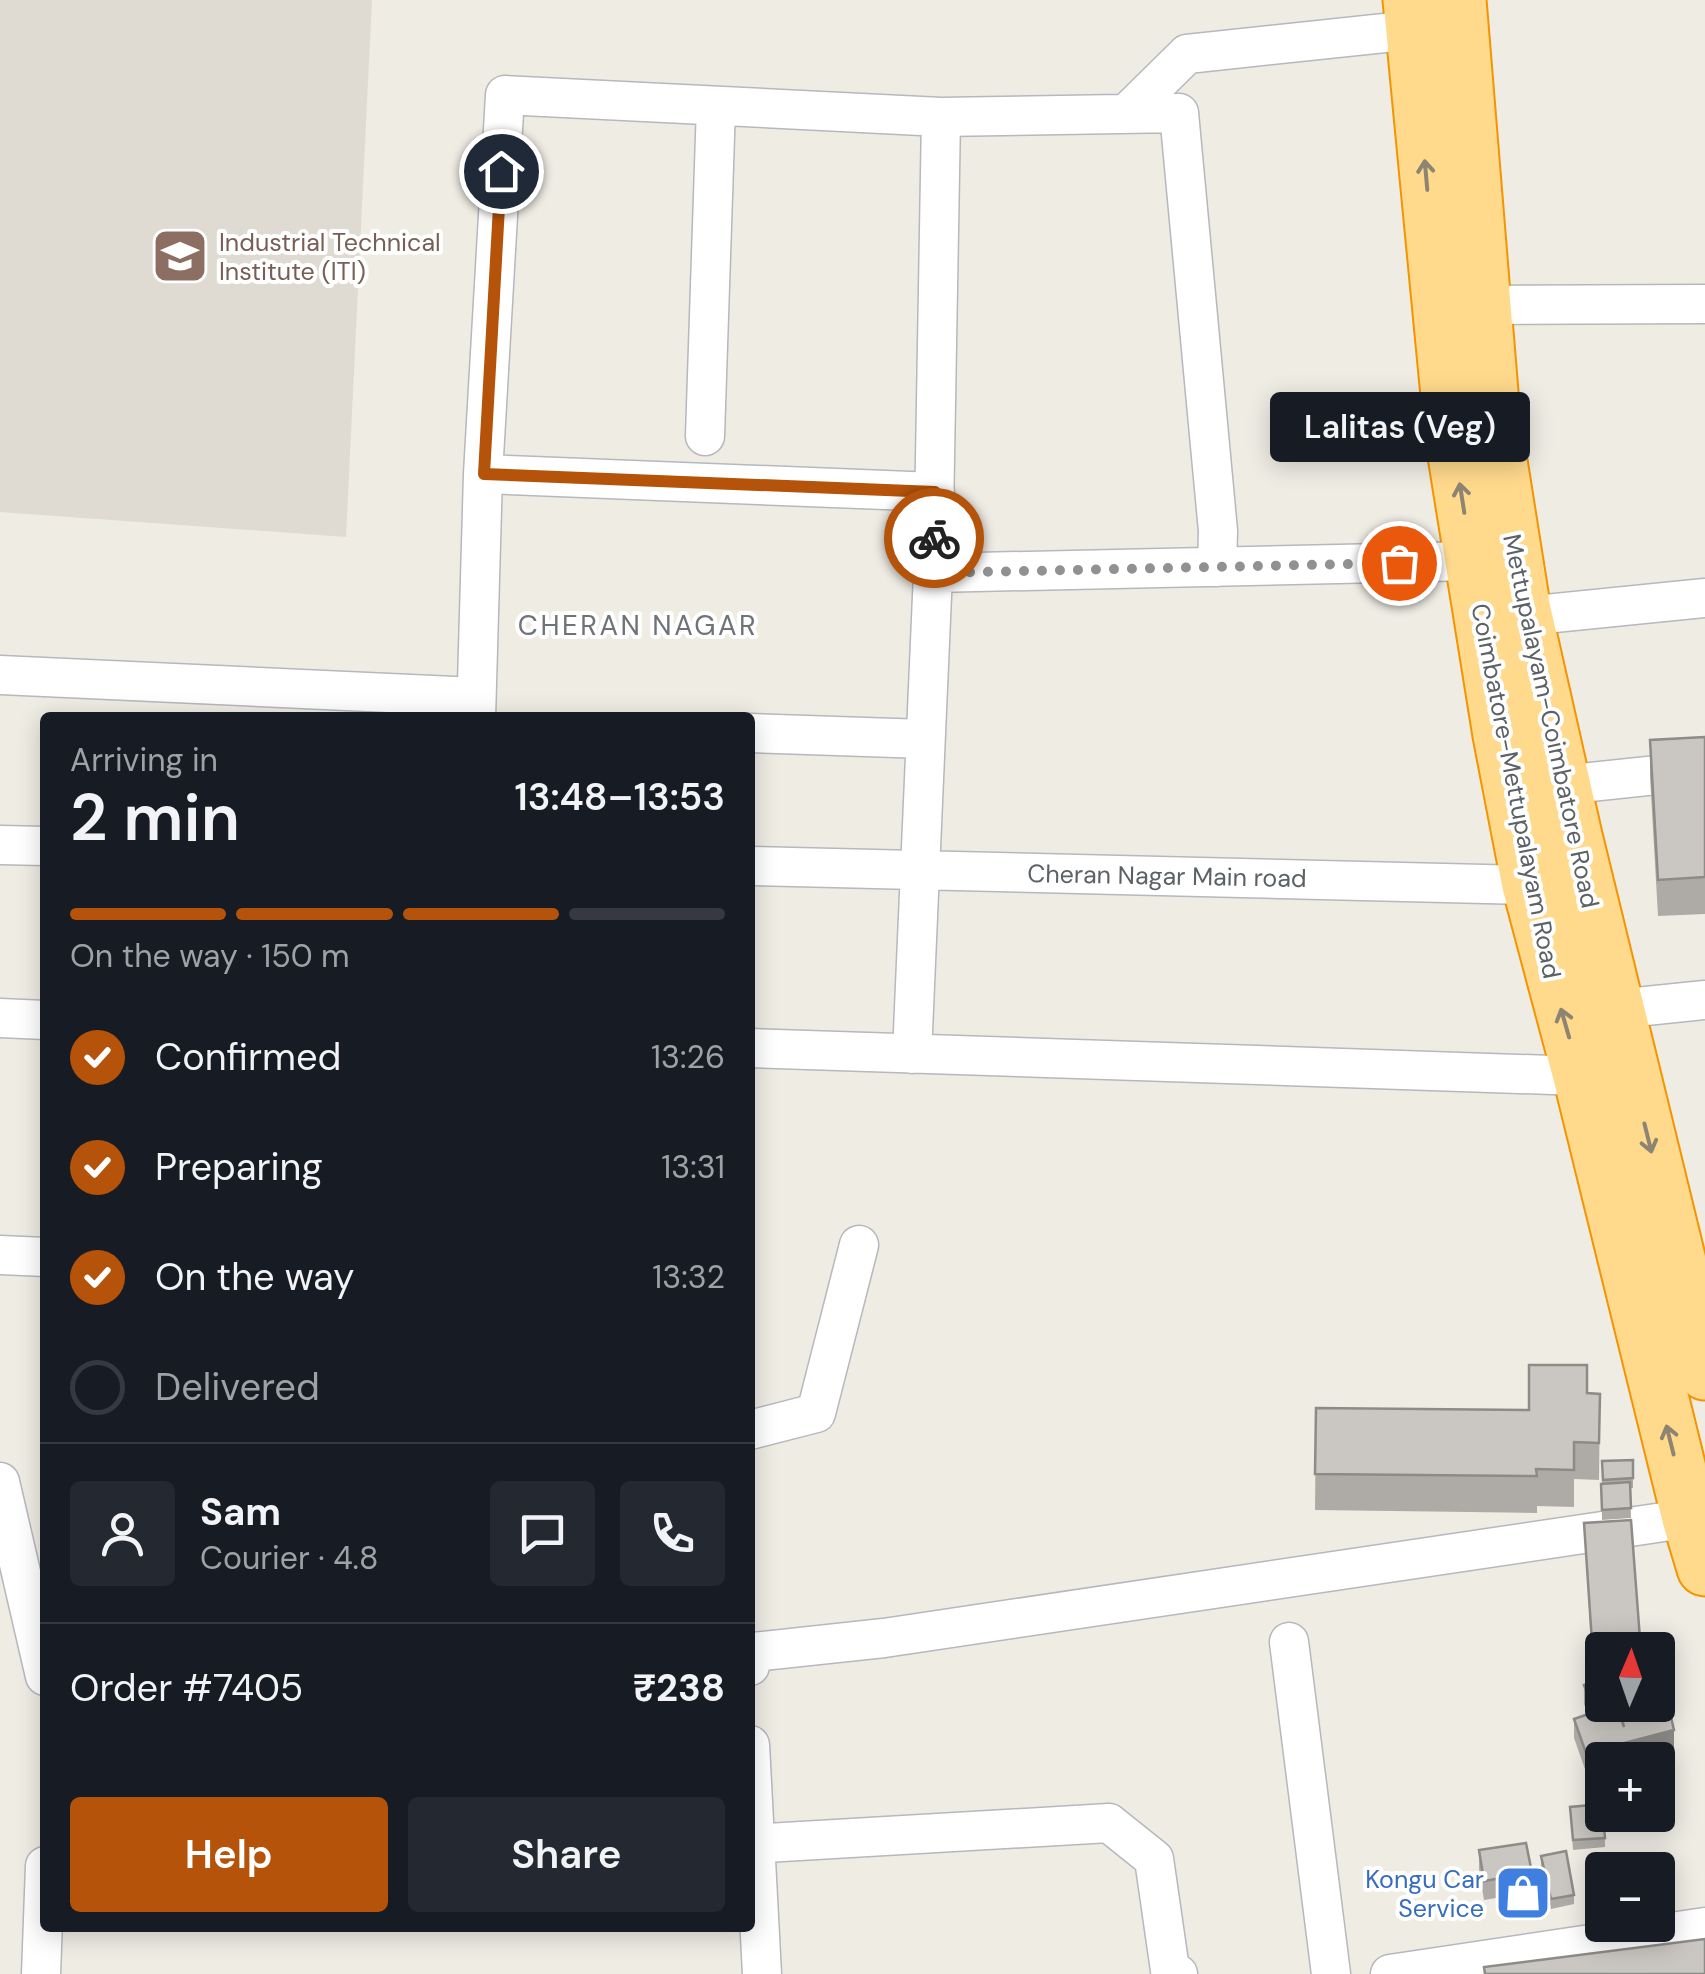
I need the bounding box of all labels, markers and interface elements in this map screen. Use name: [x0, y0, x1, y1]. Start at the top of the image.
pin: [459, 129, 544, 214]
icon: home: [474, 144, 529, 199]
one-way arrow: [1417, 160, 1436, 192]
school or university icon: Industrial Technical Institute (ITI): [150, 226, 210, 286]
place label: Industrial Technical Institute (ITI): [219, 226, 441, 288]
callout: Lalitas (Veg): [1269, 393, 1529, 463]
text: Lalitas (Veg): [1304, 406, 1496, 448]
one-way arrow: [1453, 483, 1471, 515]
courier: [884, 488, 984, 588]
icon: bike: [907, 511, 962, 566]
pin: [1357, 521, 1442, 606]
street label: Mettupalayam-Coimbatore Road: [1495, 531, 1607, 911]
icon: bag: [1372, 536, 1427, 591]
street label: Coimbatore-Mettupalayam Road: [1463, 601, 1569, 981]
district label: CHERAN NAGAR: [518, 607, 758, 644]
text: Arriving in: [70, 739, 218, 781]
text: 13:48–13:53: [514, 772, 725, 822]
text: 2 min: [70, 776, 240, 860]
street label: Cheran Nagar Main road: [1027, 857, 1307, 895]
text: On the way · 150 m: [70, 935, 350, 977]
one-way arrow: [1555, 1008, 1573, 1039]
icon: check: [70, 1030, 125, 1085]
text: Confirmed: [155, 1032, 341, 1082]
text: 13:26: [651, 1036, 725, 1078]
one-way arrow: [1640, 1121, 1658, 1153]
icon: check: [70, 1140, 125, 1195]
text: Preparing: [155, 1142, 323, 1192]
text: 13:31: [661, 1146, 725, 1188]
icon: check: [70, 1250, 125, 1305]
text: On the way: [155, 1252, 354, 1302]
text: 13:32: [652, 1256, 725, 1298]
text: Delivered: [155, 1362, 320, 1412]
one-way arrow: [1660, 1425, 1679, 1456]
button: person: [70, 1481, 175, 1586]
button: chat: [490, 1481, 595, 1586]
button: phone: [620, 1481, 725, 1586]
text: Sam: [200, 1487, 281, 1537]
text: Courier · 4.8: [200, 1537, 378, 1579]
north arrow: [1585, 1632, 1675, 1722]
map controls: [1585, 1632, 1675, 1942]
text: Order #7405: [70, 1663, 303, 1713]
text: ₹238: [633, 1663, 725, 1713]
button: +: [1585, 1742, 1675, 1832]
button: Help: [70, 1797, 388, 1912]
button: Share: [408, 1797, 725, 1912]
button: −: [1585, 1852, 1675, 1942]
place label: Kongu Car Service: [1365, 1863, 1484, 1925]
shop icon: Kongu Car Service: [1493, 1863, 1553, 1923]

